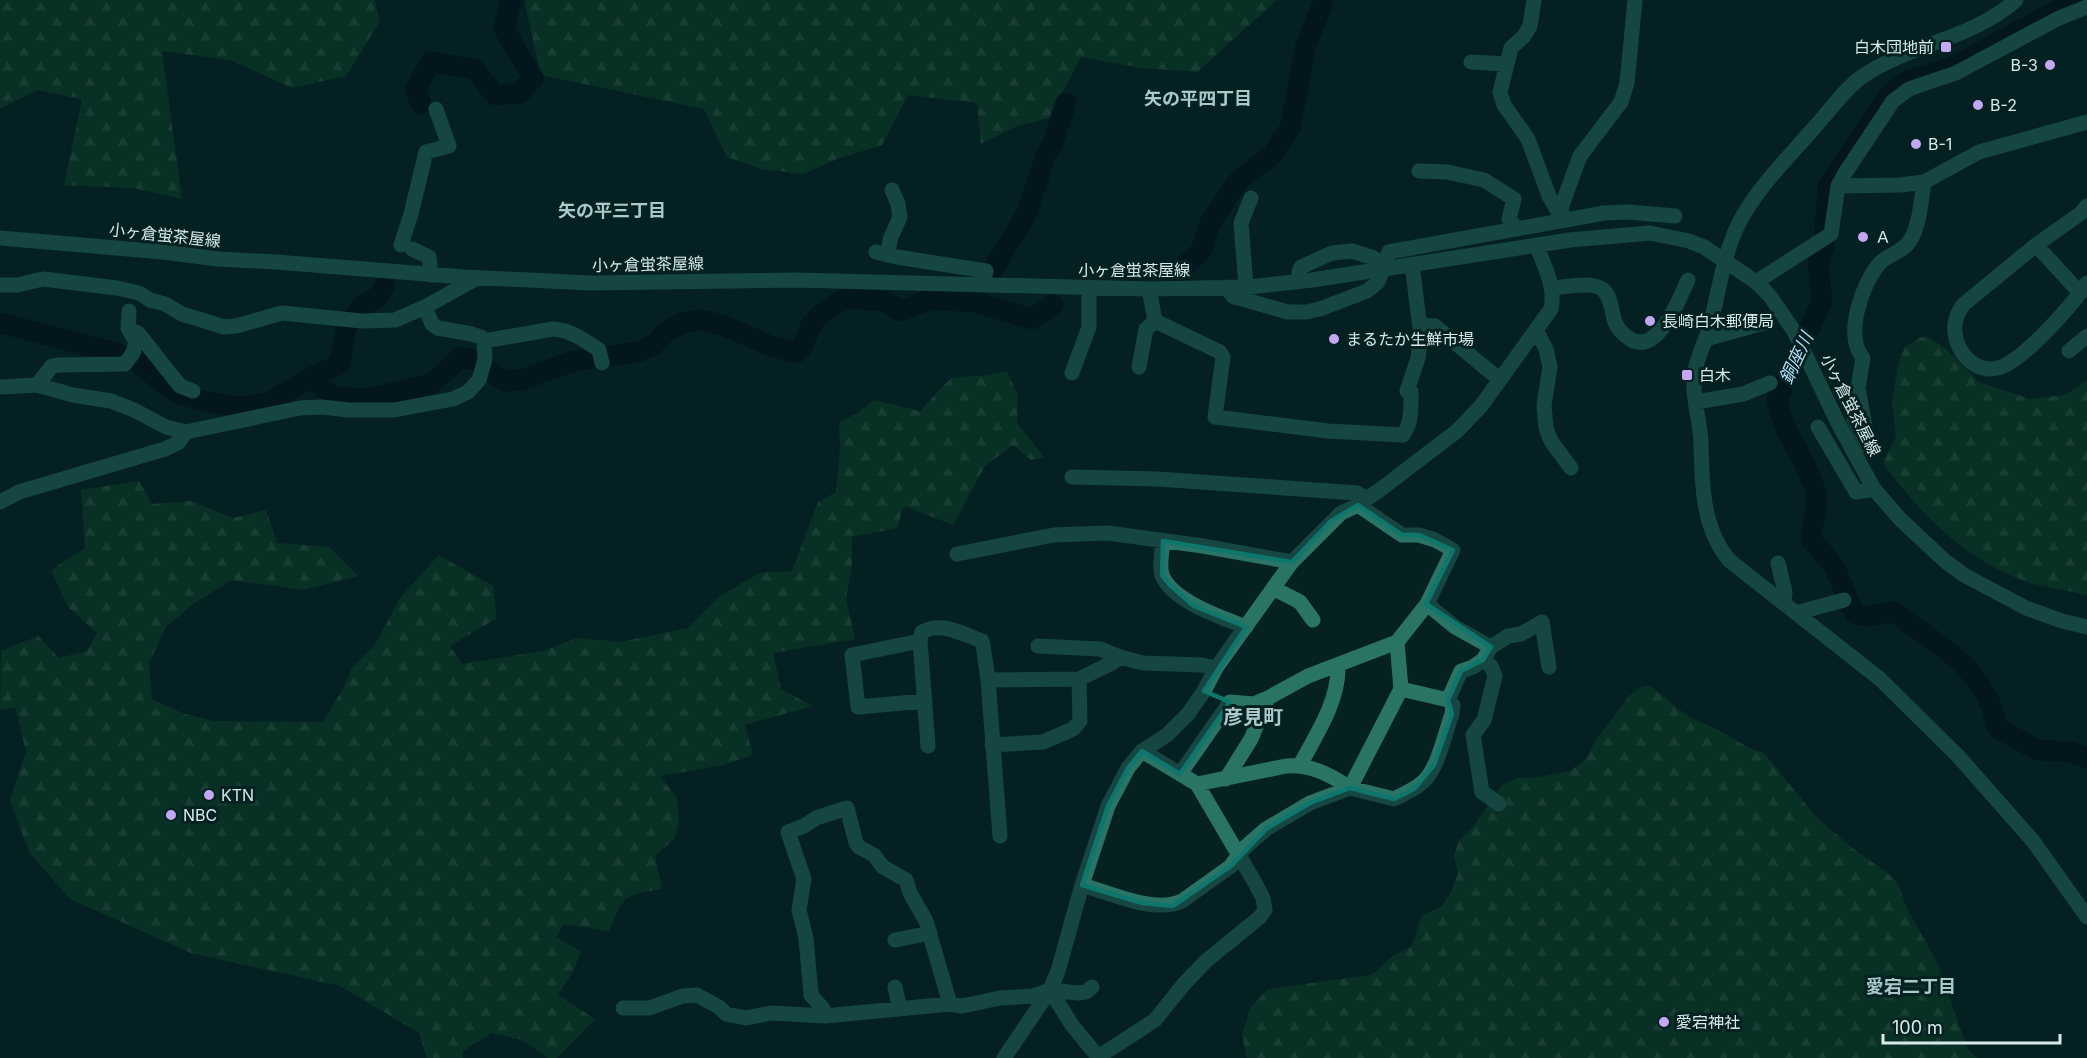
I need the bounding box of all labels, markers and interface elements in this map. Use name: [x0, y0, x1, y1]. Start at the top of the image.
place label: 白木団地前: [1854, 37, 1934, 57]
marker: 白木団地前: [1939, 40, 1953, 54]
place label: B-3: [2010, 55, 2038, 75]
marker: B-3: [2043, 58, 2057, 72]
district label: 矢の平四丁目: [1144, 88, 1252, 109]
place label: B-2: [1990, 95, 2017, 115]
marker: B-2: [1971, 98, 1985, 112]
place label: B-1: [1928, 134, 1952, 154]
marker: B-1: [1909, 137, 1923, 151]
district label: 矢の平三丁目: [558, 200, 666, 221]
street label: 小ヶ倉蛍茶屋線: [108, 219, 222, 251]
place label: Ａ: [1875, 227, 1891, 247]
marker: Ａ: [1856, 230, 1870, 244]
street label: 小ヶ倉蛍茶屋線: [592, 253, 704, 275]
street label: 小ヶ倉蛍茶屋線: [1078, 260, 1190, 280]
place label: 長崎白木郵便局: [1662, 311, 1774, 331]
marker: 長崎白木郵便局: [1643, 314, 1657, 328]
water label: 銅座川: [1775, 327, 1818, 387]
place label: まるたか生鮮市場: [1346, 329, 1474, 349]
marker: まるたか生鮮市場: [1327, 332, 1341, 346]
street label: 小ヶ倉蛍茶屋線: [1817, 351, 1885, 459]
place label: 白木: [1699, 365, 1731, 385]
marker: 白木: [1680, 368, 1694, 382]
district label: 彦見町: [1223, 705, 1283, 729]
place label: KTN: [221, 785, 254, 805]
marker: KTN: [202, 788, 216, 802]
place label: NBC: [183, 805, 217, 825]
marker: NBC: [164, 808, 178, 822]
district label: 愛宕二丁目: [1866, 976, 1956, 997]
scale bar: [1883, 1007, 2060, 1045]
place label: 愛宕神社: [1676, 1012, 1740, 1032]
marker: 愛宕神社: [1657, 1015, 1671, 1029]
text: 100 m: [1892, 1017, 1943, 1038]

